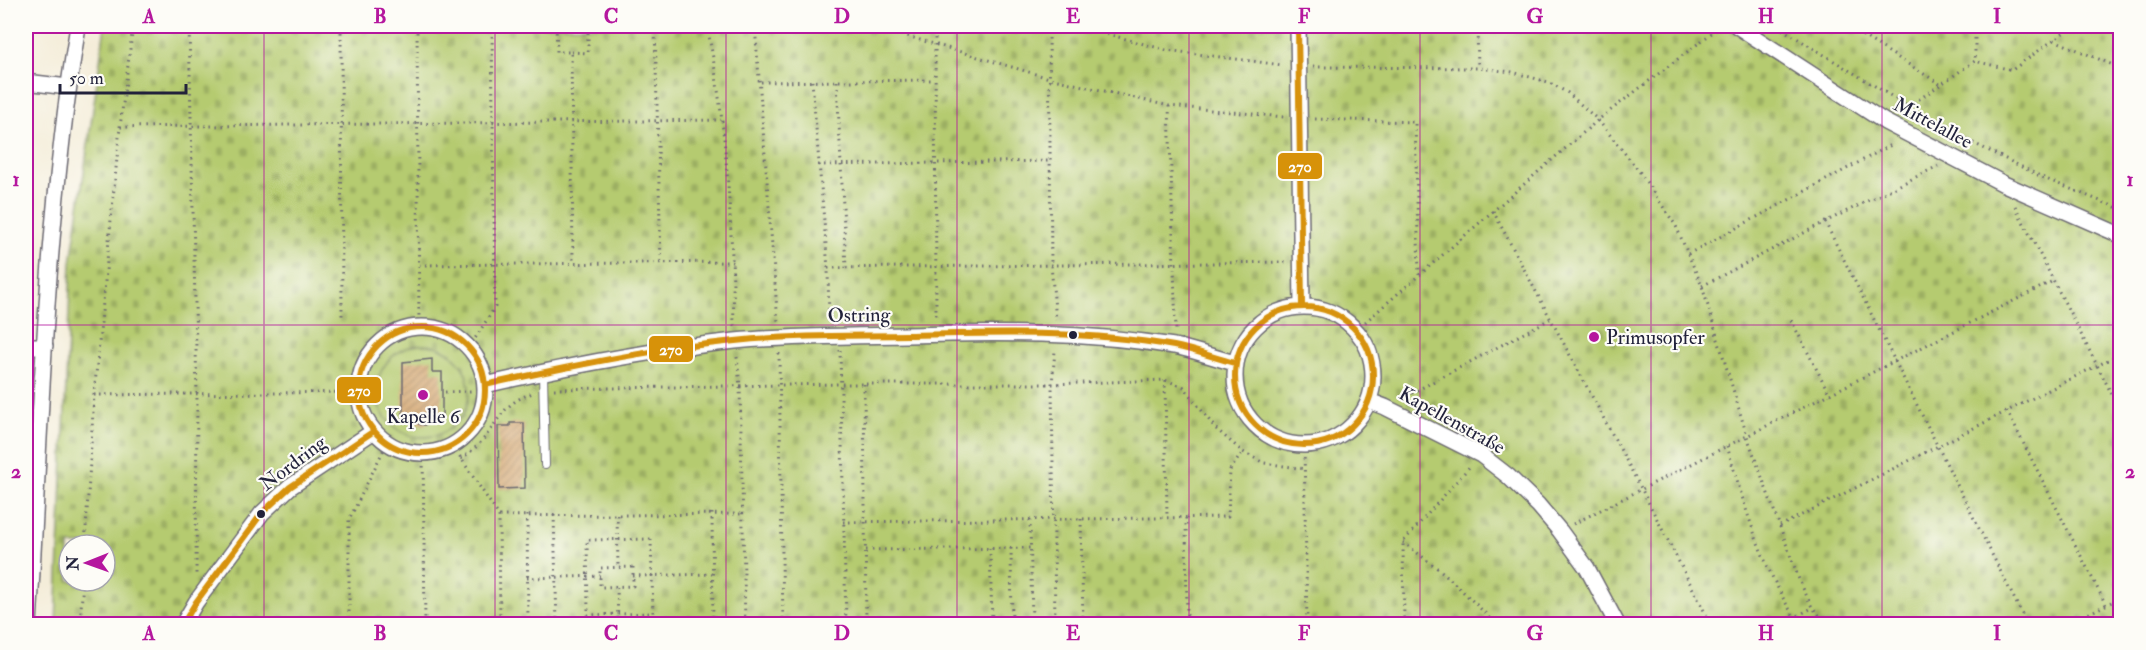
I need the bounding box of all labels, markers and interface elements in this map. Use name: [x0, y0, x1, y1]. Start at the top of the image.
text: A: [142, 4, 156, 29]
text: B: [373, 4, 387, 29]
text: C: [604, 4, 618, 29]
text: D: [834, 4, 850, 29]
text: E: [1066, 4, 1081, 29]
text: F: [1298, 4, 1311, 29]
text: G: [1527, 4, 1544, 29]
text: H: [1758, 4, 1774, 29]
text: I: [1993, 4, 2001, 29]
scale bar: [60, 57, 186, 95]
text: 50 m: [69, 67, 104, 90]
street label: Mittelallee: [1889, 92, 1977, 154]
line badge: 270: [1277, 152, 1323, 180]
text: 270: [1288, 157, 1312, 177]
text: 1: [12, 167, 20, 192]
text: 1: [2126, 167, 2134, 192]
street label: Ostring: [828, 302, 892, 328]
place label: Primusopfer: [1606, 325, 1705, 351]
unlabelled marker: [1067, 329, 1079, 341]
marker: Primusopfer: [1587, 330, 1601, 344]
line badge: 270: [648, 335, 694, 363]
text: 270: [659, 340, 683, 360]
line badge: 270: [336, 376, 382, 404]
text: 270: [347, 381, 371, 401]
street label: Kapellenstraße: [1394, 381, 1510, 460]
marker: Kapelle 6: [416, 388, 430, 402]
place label: Kapelle 6: [386, 404, 461, 430]
street label: Nordring: [255, 429, 332, 496]
text: 2: [11, 459, 21, 484]
text: 2: [2125, 459, 2135, 484]
unlabelled marker: [255, 508, 267, 520]
north arrow: [57, 533, 117, 593]
text: N: [63, 555, 83, 572]
text: A: [142, 621, 156, 646]
text: B: [373, 621, 387, 646]
text: C: [604, 621, 618, 646]
text: D: [834, 621, 850, 646]
text: E: [1066, 621, 1081, 646]
text: F: [1298, 621, 1311, 646]
text: G: [1527, 621, 1544, 646]
text: H: [1758, 621, 1774, 646]
text: I: [1993, 621, 2001, 646]

